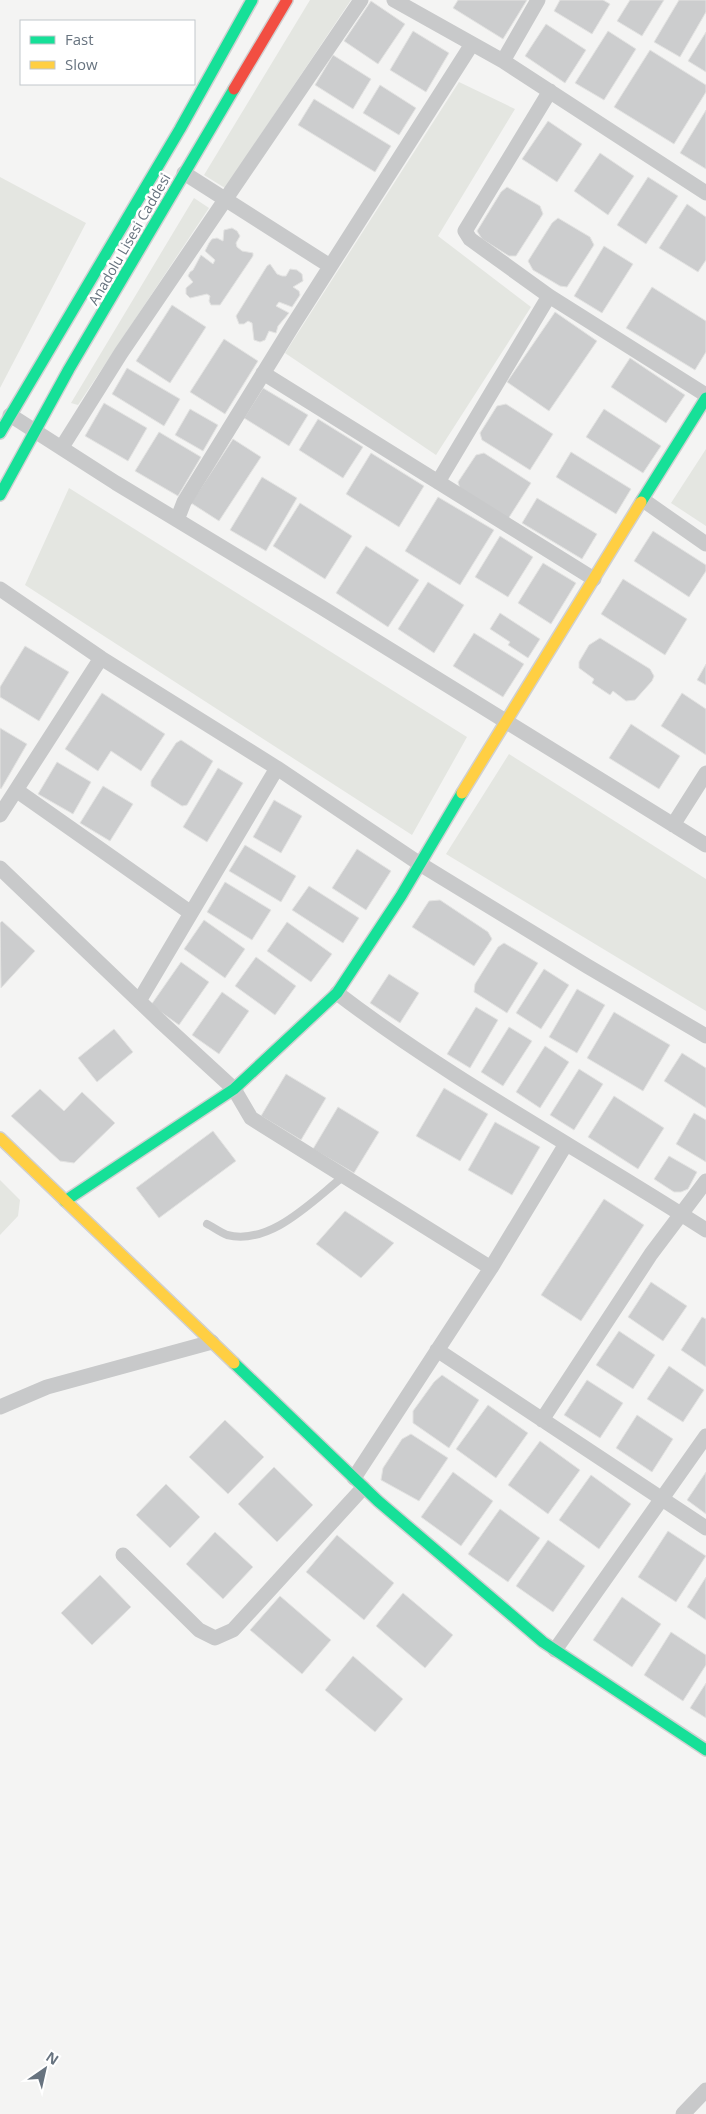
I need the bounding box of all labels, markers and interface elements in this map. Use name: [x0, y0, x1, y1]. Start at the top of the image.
legend: [20, 20, 195, 85]
text: Fast: [65, 29, 94, 49]
text: Slow: [65, 54, 98, 74]
street label: Anadolu Lisesi Caddesi: [84, 170, 174, 308]
north arrow: [20, 2044, 70, 2094]
text: N: [43, 2047, 63, 2069]

